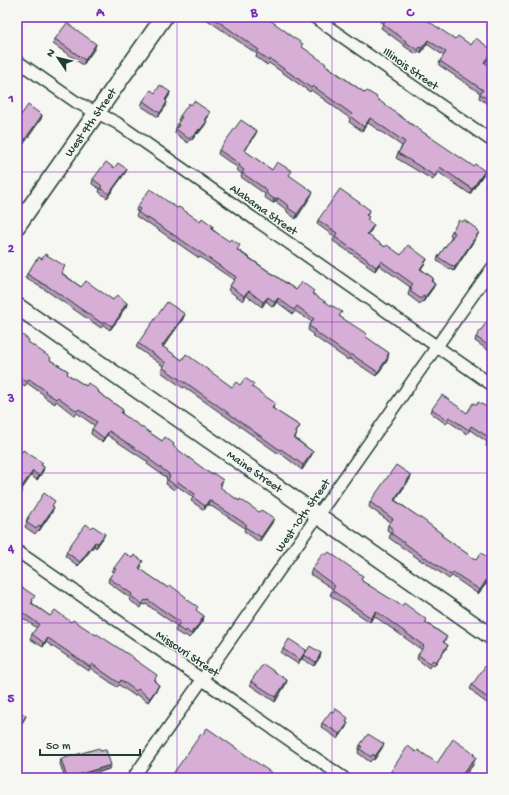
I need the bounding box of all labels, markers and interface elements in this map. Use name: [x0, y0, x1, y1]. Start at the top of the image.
text: A: [95, 6, 105, 21]
text: B: [250, 6, 259, 21]
text: C: [405, 6, 415, 21]
north arrow: [38, 38, 78, 78]
street label: Illinois Street: [379, 45, 441, 95]
text: N: [44, 47, 58, 60]
street label: West 9th Street: [63, 85, 121, 160]
text: 1: [7, 92, 14, 107]
street label: Alabama Street: [226, 182, 300, 240]
text: 2: [8, 242, 15, 257]
text: 3: [7, 392, 15, 407]
street label: Maine Street: [223, 448, 285, 497]
street label: West 10th Street: [273, 476, 335, 556]
text: 4: [7, 542, 15, 557]
street label: Missouri Street: [153, 628, 222, 682]
text: 5: [8, 692, 15, 707]
scale bar: [40, 731, 140, 757]
text: 50 m: [46, 740, 71, 754]

